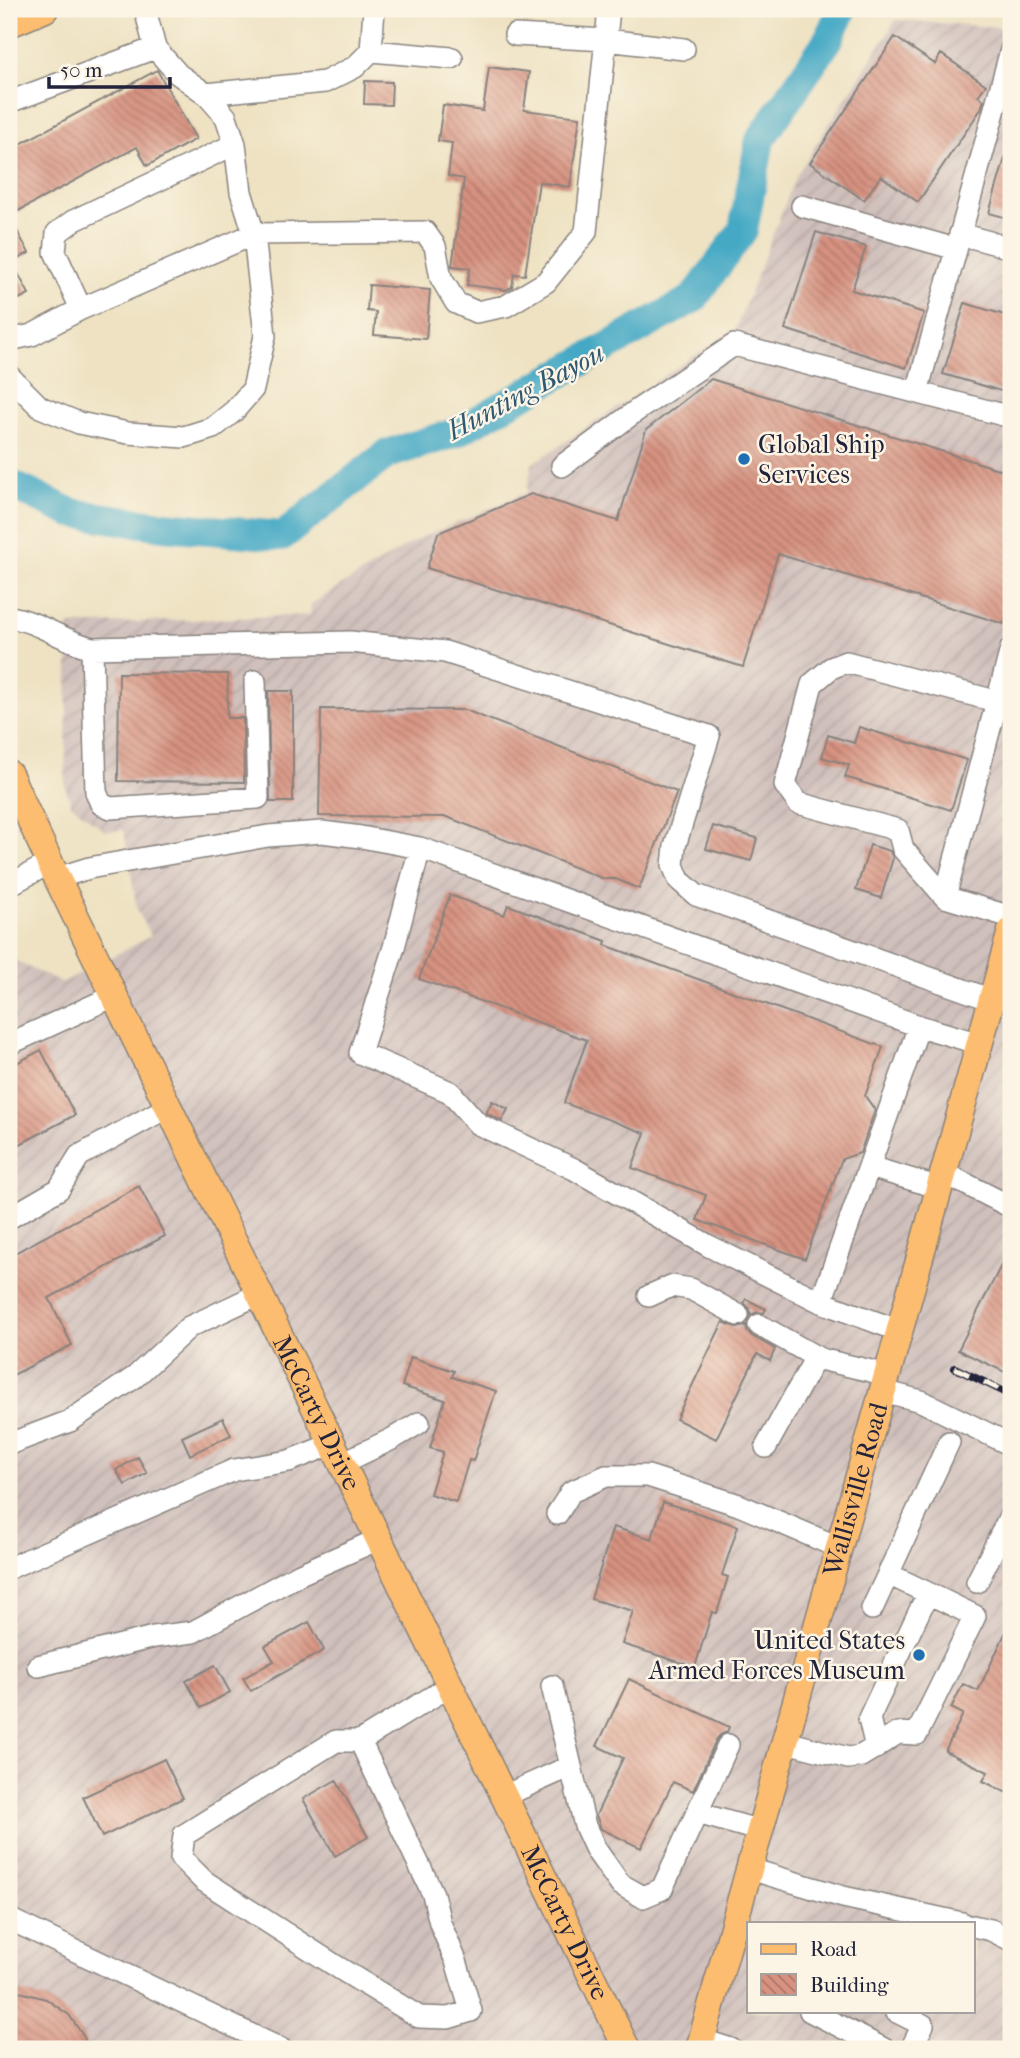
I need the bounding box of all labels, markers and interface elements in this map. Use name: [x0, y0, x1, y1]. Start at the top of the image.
scale bar: [49, 46, 170, 90]
text: 50 m: [60, 58, 103, 82]
water label: Hunting Bayou: [440, 336, 610, 447]
place label: Global Ship Services: [758, 429, 885, 490]
marker: Global Ship Services: [736, 451, 752, 467]
street label: McCarty Drive: [266, 1330, 367, 1495]
street label: Wallisville Road: [816, 1398, 895, 1581]
place label: United States Armed Forces Museum: [648, 1625, 905, 1686]
marker: United States Armed Forces Museum: [911, 1647, 927, 1663]
street label: McCarty Drive: [514, 1840, 616, 2005]
legend: [747, 1922, 974, 2012]
text: Road: [810, 1937, 857, 1961]
text: Building: [810, 1973, 889, 1997]

